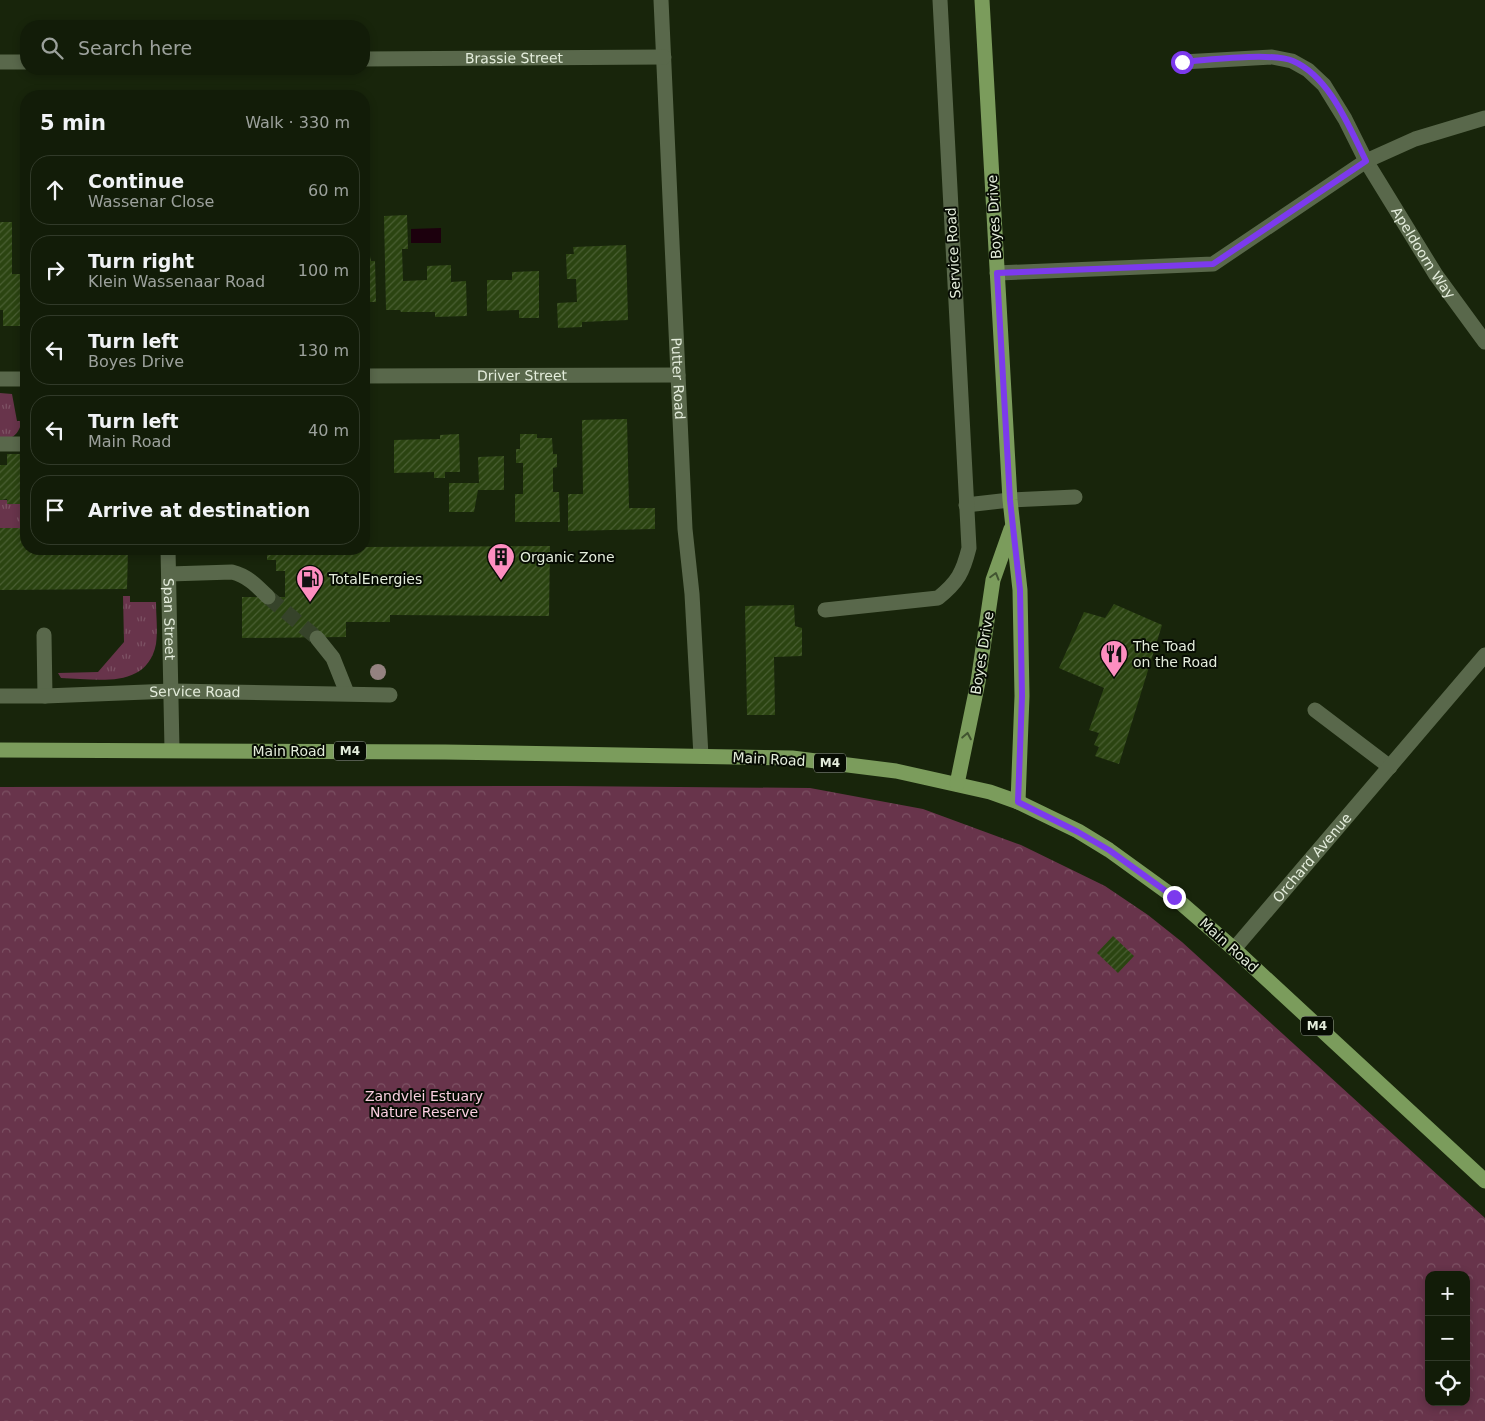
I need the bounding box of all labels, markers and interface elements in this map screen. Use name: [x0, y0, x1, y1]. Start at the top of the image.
search box: [20, 20, 370, 75]
icon: search: [38, 34, 66, 62]
text: Search here: [78, 37, 192, 59]
street label: Brassie Street: [465, 50, 564, 66]
route start: [1171, 51, 1194, 74]
text: 5 min: [40, 111, 106, 135]
text: Walk · 330 m: [245, 113, 350, 132]
text: Continue: [88, 170, 184, 192]
street label: Boyes Drive: [984, 175, 1004, 259]
icon: ahead: [41, 176, 69, 204]
text: 60 m: [308, 181, 349, 200]
text: Wassenar Close: [88, 192, 214, 211]
street label: Apeldoorn Way: [1388, 204, 1459, 302]
street label: Service Road: [943, 207, 963, 299]
text: Turn right: [88, 250, 194, 272]
icon: right: [41, 256, 69, 284]
text: 100 m: [298, 261, 349, 280]
text: Klein Wassenaar Road: [88, 272, 265, 291]
text: Turn left: [88, 330, 179, 352]
icon: left: [41, 336, 69, 364]
street label: Putter Road: [668, 337, 688, 420]
text: 130 m: [298, 341, 349, 360]
text: Boyes Drive: [88, 352, 184, 371]
street label: Driver Street: [477, 367, 568, 384]
text: Turn left: [88, 410, 179, 432]
icon: left: [41, 416, 69, 444]
text: 40 m: [308, 421, 349, 440]
text: Main Road: [88, 432, 171, 451]
icon: arrive: [41, 496, 69, 524]
text: Arrive at destination: [88, 499, 310, 521]
building icon: Organic Zone: [486, 542, 516, 581]
place label: Organic Zone: [520, 549, 615, 565]
fuel station icon: TotalEnergies: [295, 564, 325, 603]
place label: TotalEnergies: [328, 571, 422, 587]
one-way arrow: [990, 572, 1000, 580]
street label: Span Street: [161, 578, 178, 661]
street label: Boyes Drive: [968, 610, 996, 696]
place label: The Toad on the Road: [1132, 638, 1217, 670]
restaurant icon: The Toad on the Road: [1099, 639, 1129, 678]
street label: Service Road: [149, 683, 241, 700]
one-way arrow: [961, 731, 972, 740]
road number: M4: [334, 741, 366, 760]
street label: Main Road: [252, 743, 326, 759]
street label: Main Road: [732, 749, 806, 769]
road number: M4: [814, 754, 846, 772]
street label: Orchard Avenue: [1269, 810, 1355, 906]
route end: [1163, 886, 1186, 909]
street label: Main Road: [1197, 915, 1261, 975]
road number: M4: [1301, 1016, 1333, 1036]
park label: Zandvlei Estuary Nature Reserve: [365, 1088, 483, 1120]
map controls: [1425, 1271, 1470, 1406]
button: +: [1425, 1271, 1470, 1316]
button: −: [1425, 1316, 1470, 1361]
button: locate: [1425, 1361, 1470, 1406]

